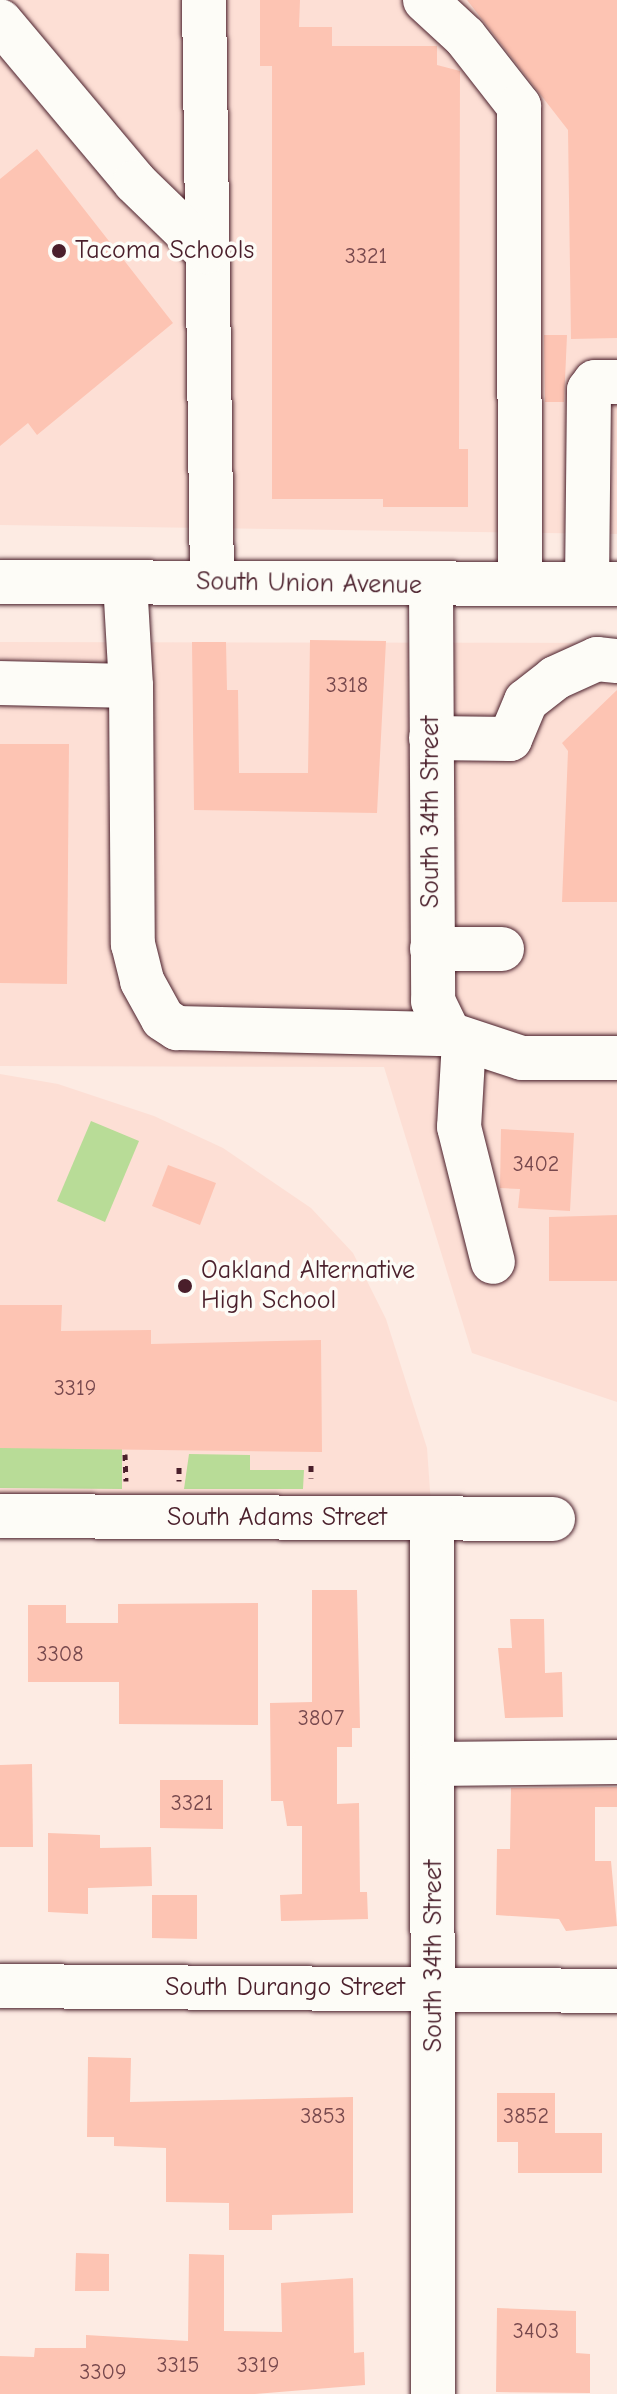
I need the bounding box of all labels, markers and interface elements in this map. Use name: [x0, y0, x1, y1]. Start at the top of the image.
place label: Tacoma Schools: [75, 235, 254, 267]
marker: Tacoma Schools: [50, 242, 68, 260]
house number: 3321: [345, 244, 387, 270]
street label: South Union Avenue: [196, 566, 422, 602]
house number: 3318: [326, 673, 368, 699]
street label: South 34th Street: [415, 716, 447, 908]
house number: 3402: [513, 1152, 559, 1178]
place label: Oakland Alternative High School: [201, 1255, 415, 1316]
marker: Oakland Alternative High School: [176, 1277, 194, 1295]
house number: 3319: [54, 1376, 96, 1402]
street label: South Adams Street: [167, 1502, 387, 1534]
house number: 3308: [37, 1642, 83, 1668]
house number: 3807: [298, 1706, 344, 1732]
house number: 3321: [171, 1791, 213, 1817]
street label: South 34th Street: [418, 1860, 450, 2052]
street label: South Durango Street: [165, 1972, 405, 2004]
house number: 3853: [300, 2104, 346, 2130]
house number: 3852: [503, 2104, 549, 2130]
house number: 3403: [513, 2319, 559, 2345]
house number: 3315: [157, 2353, 199, 2379]
house number: 3319: [237, 2353, 279, 2379]
house number: 3309: [79, 2360, 127, 2386]

